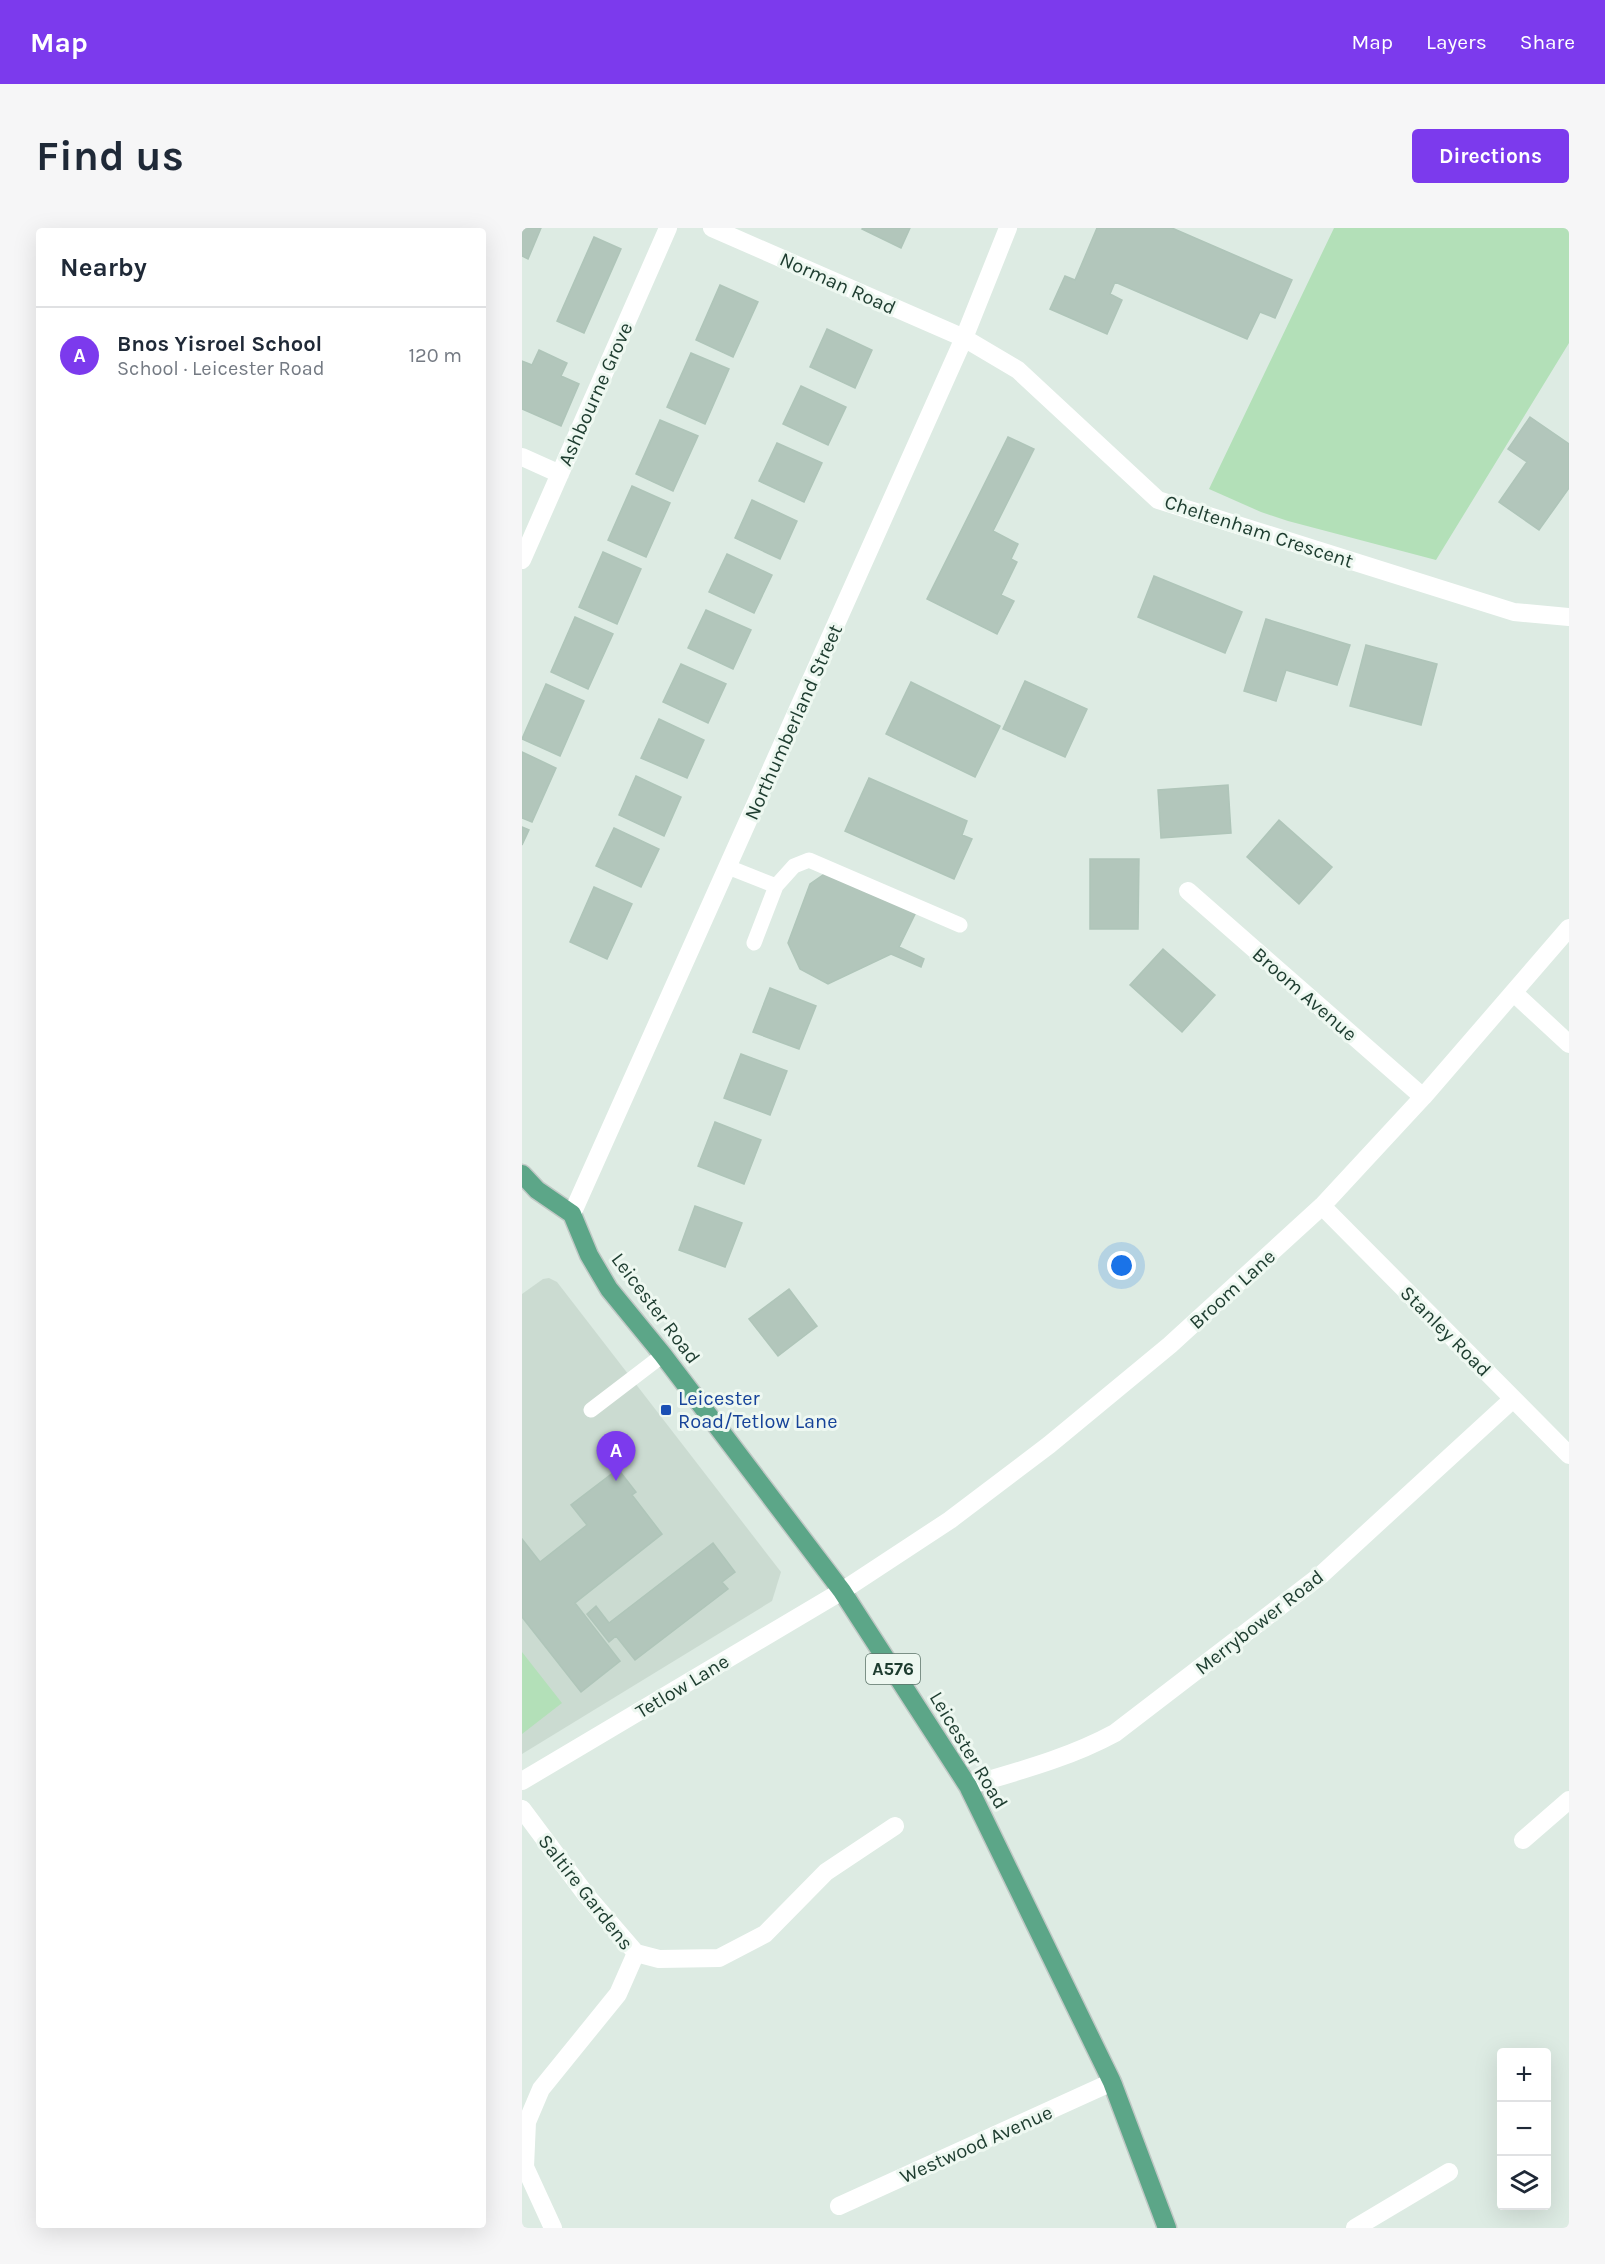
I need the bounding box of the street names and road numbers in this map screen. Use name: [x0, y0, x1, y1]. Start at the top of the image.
street label: Norman Road: [776, 248, 899, 319]
street label: Ashbourne Grove: [554, 319, 637, 470]
street label: Cheltenham Crescent: [1162, 490, 1357, 573]
street label: Northumberland Street: [740, 620, 847, 824]
street label: Broom Avenue: [1248, 943, 1362, 1046]
street label: Broom Lane: [1185, 1245, 1280, 1334]
street label: Leicester Road: [607, 1248, 705, 1368]
street label: Stanley Road: [1396, 1281, 1496, 1381]
street label: Merrybower Road: [1191, 1565, 1328, 1680]
street label: Tetlow Lane: [631, 1650, 733, 1723]
road number: A576: [866, 1654, 920, 1684]
street label: Leicester Road: [925, 1688, 1013, 1813]
street label: Saltire Gardens: [533, 1830, 638, 1955]
street label: Westwood Avenue: [896, 2101, 1056, 2188]

